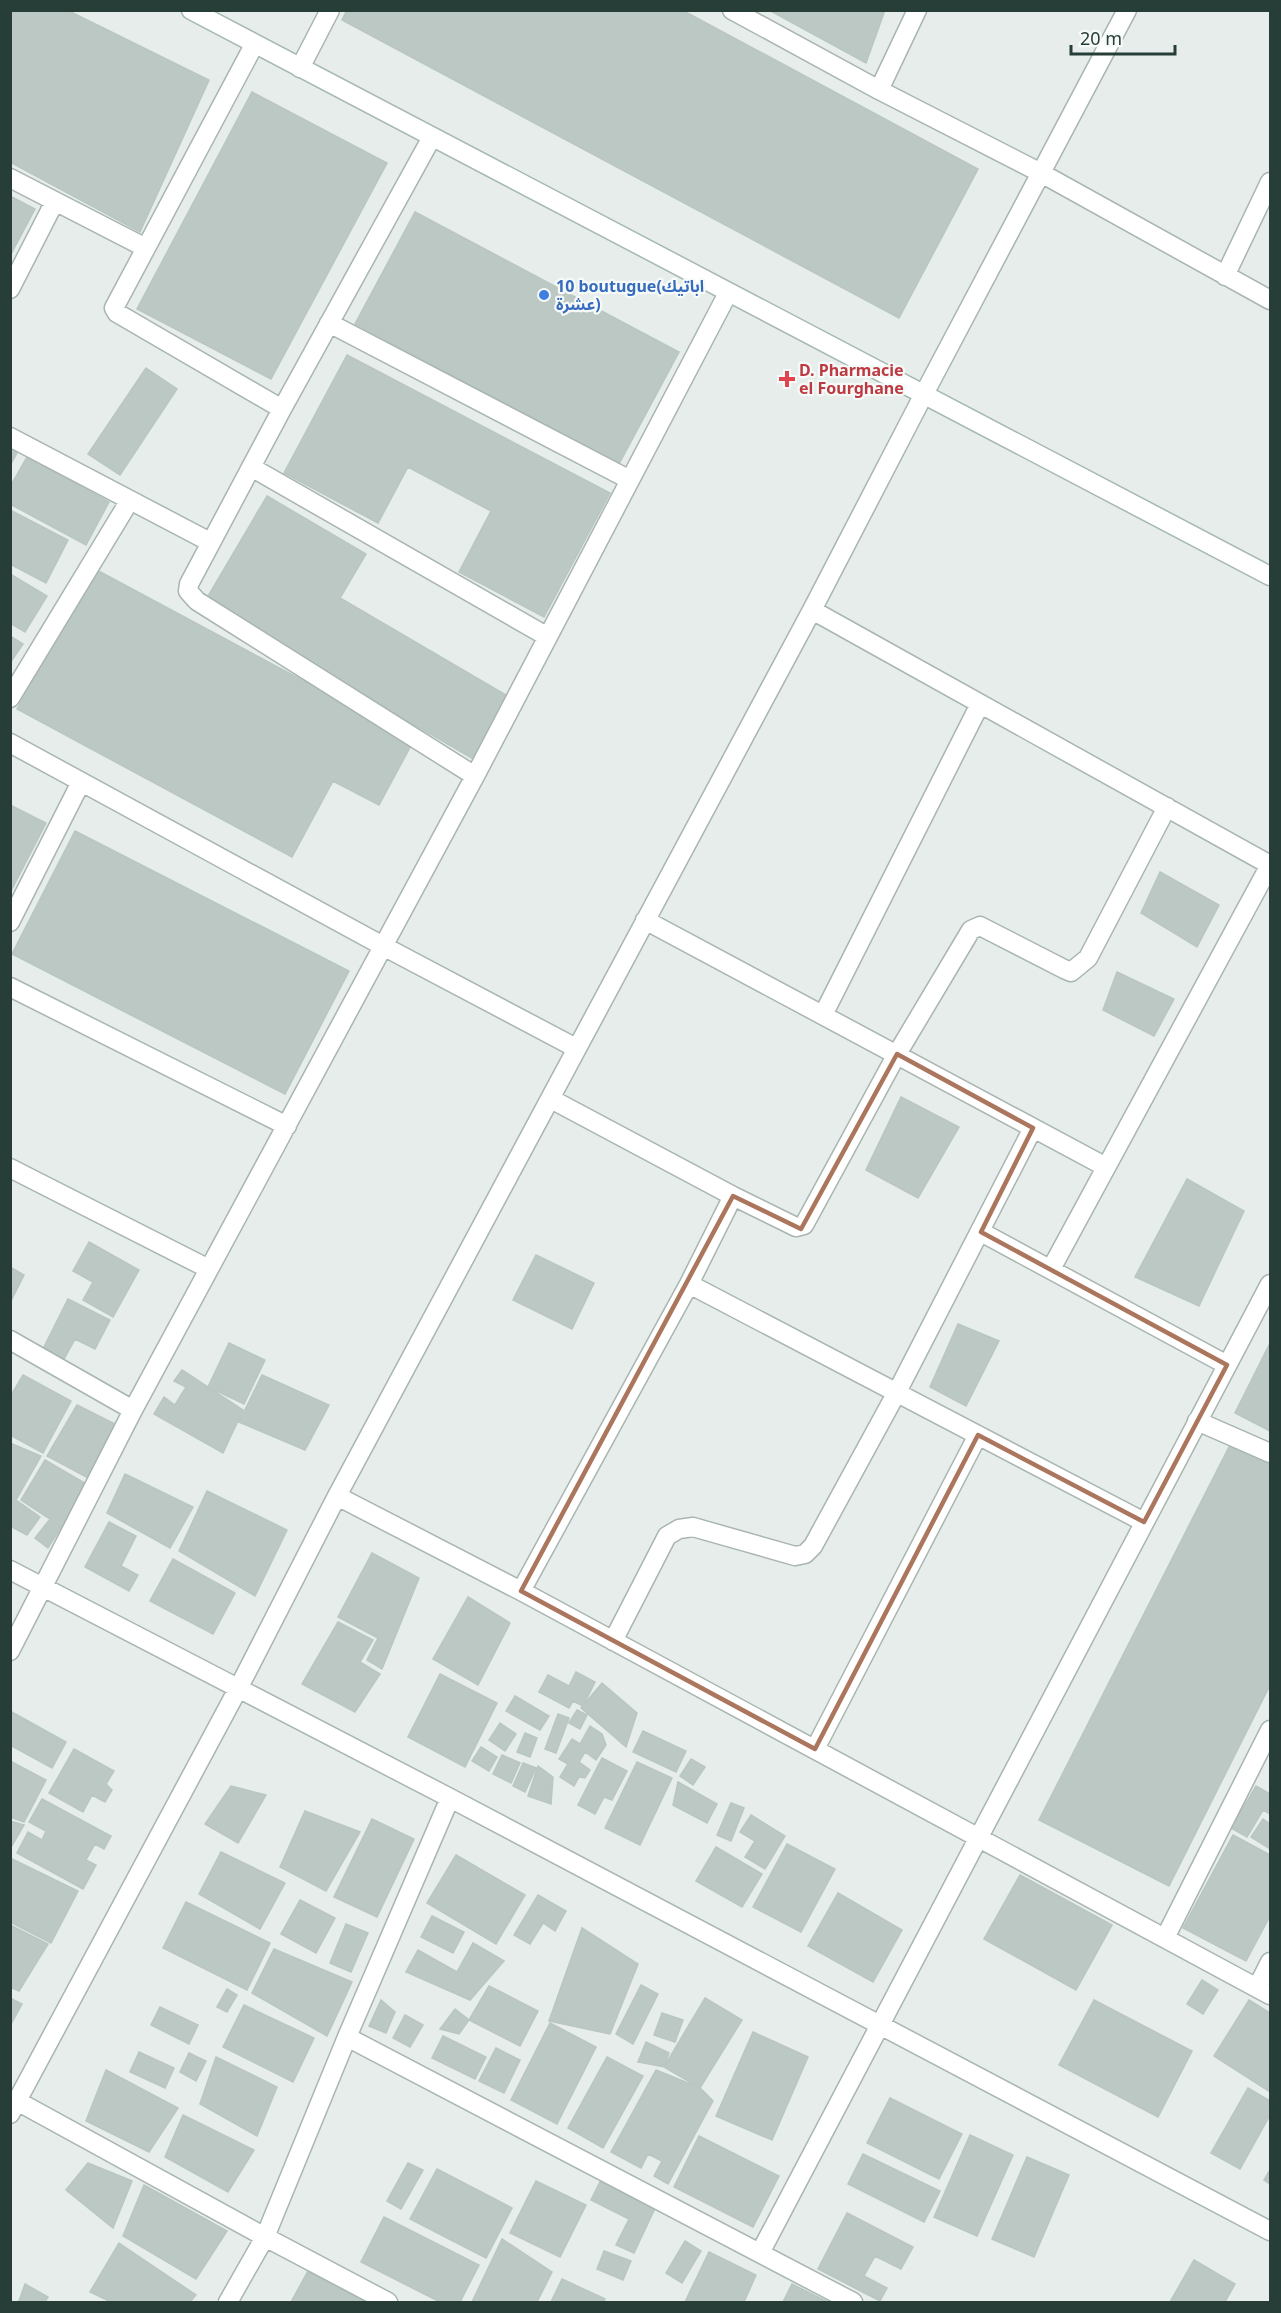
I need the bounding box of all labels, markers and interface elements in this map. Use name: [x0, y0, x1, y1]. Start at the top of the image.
scale bar: [1071, 18, 1174, 56]
text: 20 m: [1080, 26, 1122, 50]
place label: 10 boutugue(اباتيك عشرة): [556, 275, 704, 315]
marker: 10 boutugue(اباتيك عشرة): [537, 288, 551, 302]
place label: D. Pharmacie el Fourghane: [799, 359, 904, 399]
marker: D. Pharmacie el Fourghane: [780, 372, 794, 386]

